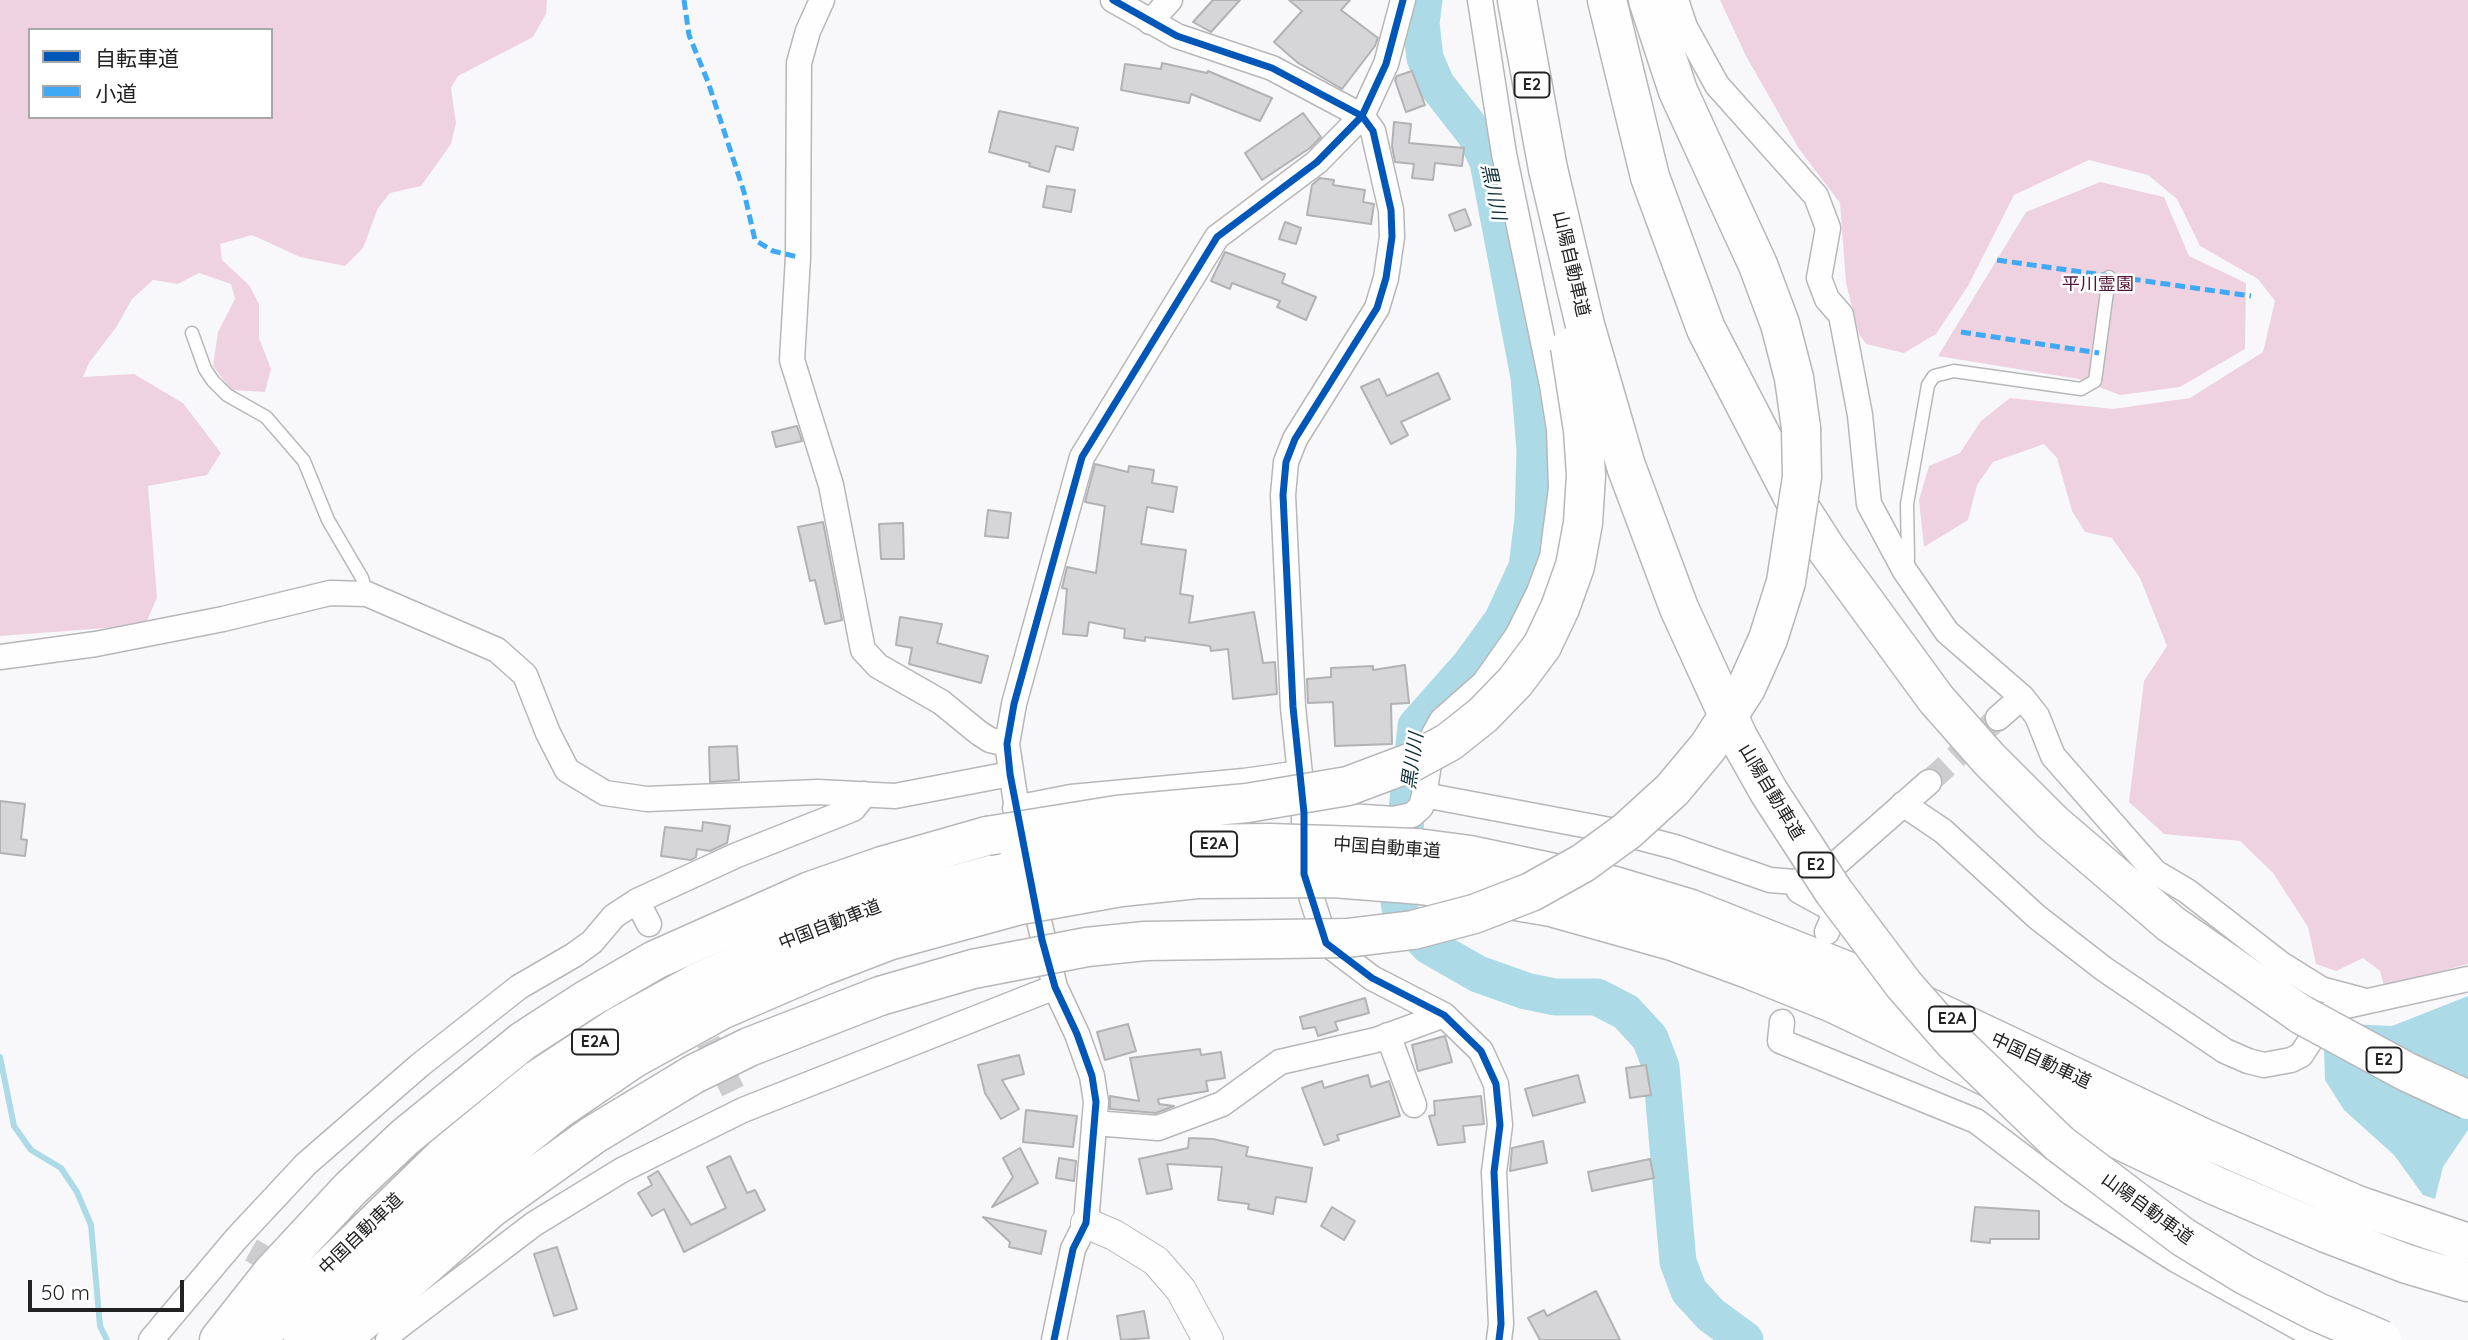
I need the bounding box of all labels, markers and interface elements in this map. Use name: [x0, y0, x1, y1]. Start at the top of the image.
legend: [28, 28, 273, 119]
text: 自転車道: [95, 45, 179, 71]
road number: E2: [1514, 72, 1550, 97]
text: 小道: [95, 80, 137, 106]
water label: 黒川川: [1476, 162, 1510, 222]
street label: 山陽自動車道: [1548, 209, 1594, 319]
park label: 平川霊園: [2062, 274, 2134, 296]
water label: 黒川川: [1398, 731, 1428, 791]
street label: 山陽自動車道: [1734, 740, 1808, 844]
road number: E2A: [1191, 832, 1237, 856]
street label: 中国自動車道: [1332, 833, 1442, 863]
road number: E2: [1798, 852, 1834, 878]
street label: 中国自動車道: [776, 896, 884, 954]
road number: E2A: [1929, 1007, 1975, 1032]
street label: 中国自動車道: [1987, 1028, 2095, 1094]
road number: E2A: [572, 1030, 618, 1054]
road number: E2: [2366, 1048, 2402, 1072]
street label: 山陽自動車道: [2097, 1169, 2197, 1249]
street label: 中国自動車道: [315, 1189, 407, 1279]
scale bar: [32, 1266, 187, 1310]
text: 50 m: [41, 1279, 90, 1305]

